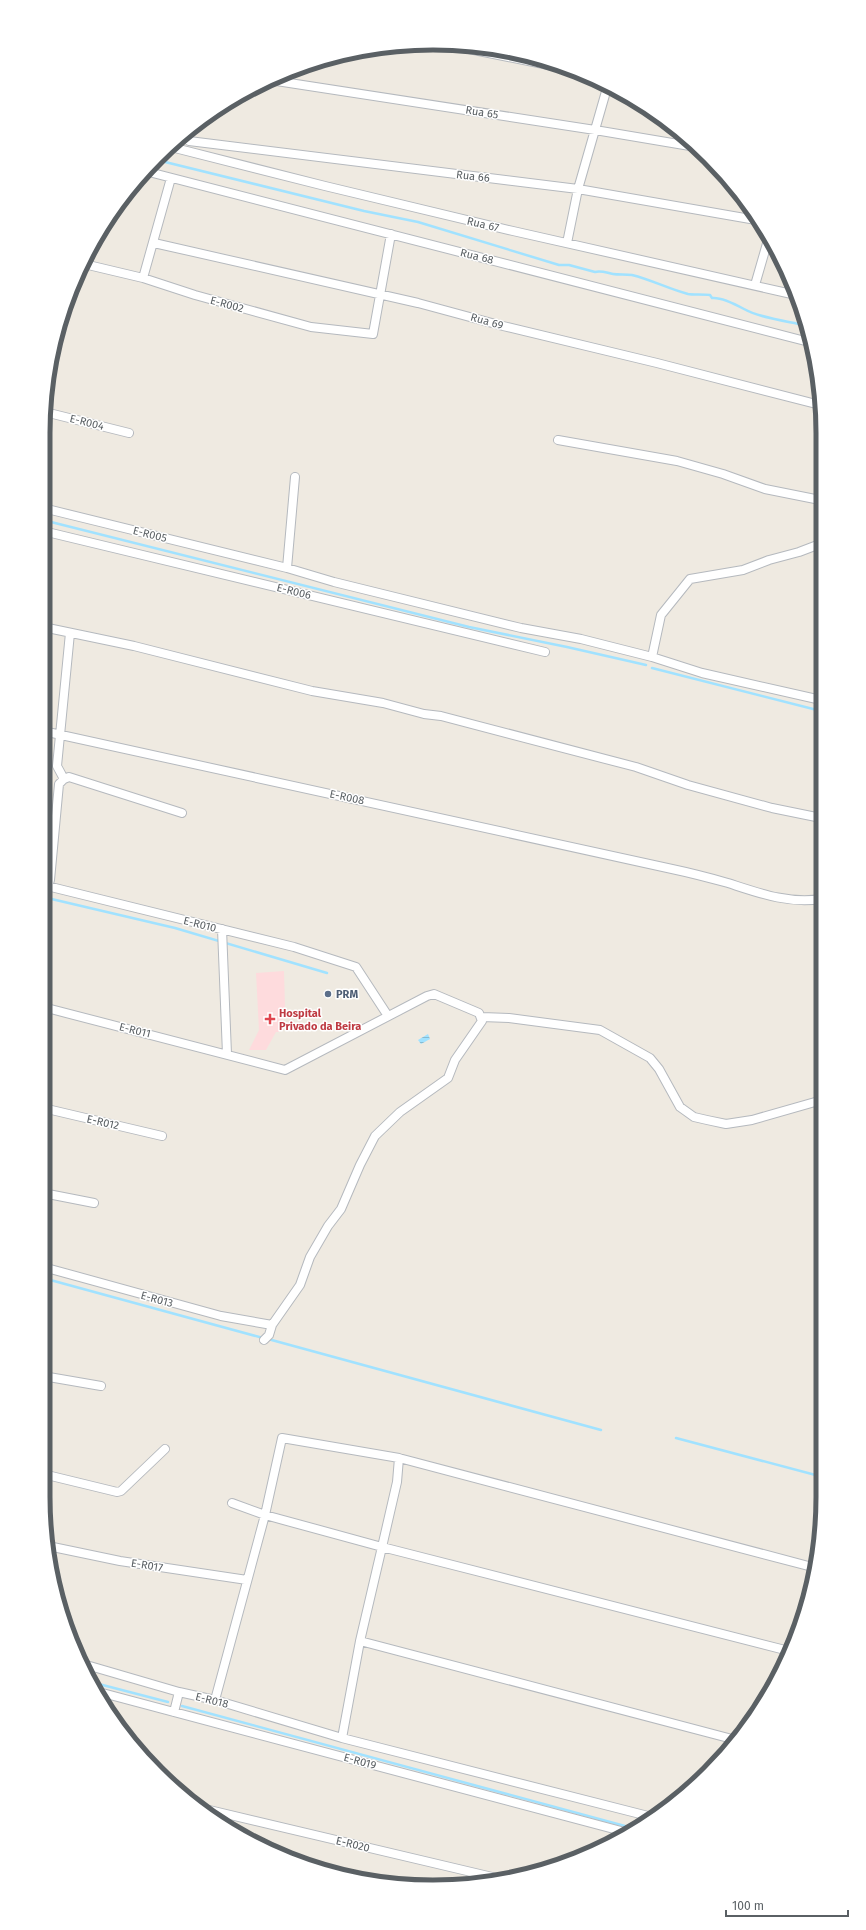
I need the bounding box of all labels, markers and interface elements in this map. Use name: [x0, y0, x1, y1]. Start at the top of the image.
street label: Rua 65: [464, 103, 500, 122]
street label: Rua 66: [455, 168, 491, 185]
street label: Rua 67: [466, 215, 500, 234]
street label: Rua 68: [459, 246, 495, 267]
street label: E-R002: [209, 294, 245, 315]
street label: Rua 69: [469, 311, 505, 332]
street label: E-R004: [68, 412, 106, 433]
street label: E-R005: [132, 524, 169, 545]
street label: E-R006: [275, 581, 313, 602]
street label: E-R008: [328, 787, 365, 807]
street label: E-R010: [182, 914, 218, 935]
place label: PRM: [336, 988, 358, 1001]
marker: PRM: [323, 989, 333, 999]
place label: Hospital Privado da Beira: [279, 1007, 361, 1033]
marker: Hospital Privado da Beira: [264, 1013, 276, 1025]
street label: E-R011: [118, 1020, 152, 1041]
street label: E-R012: [85, 1112, 120, 1133]
street label: E-R013: [139, 1289, 174, 1310]
street label: E-R017: [130, 1557, 164, 1574]
street label: E-R018: [194, 1690, 230, 1711]
street label: E-R019: [342, 1751, 378, 1772]
street label: E-R020: [335, 1834, 371, 1855]
scale bar: [726, 1892, 848, 1918]
text: 100 m: [732, 1899, 764, 1913]

